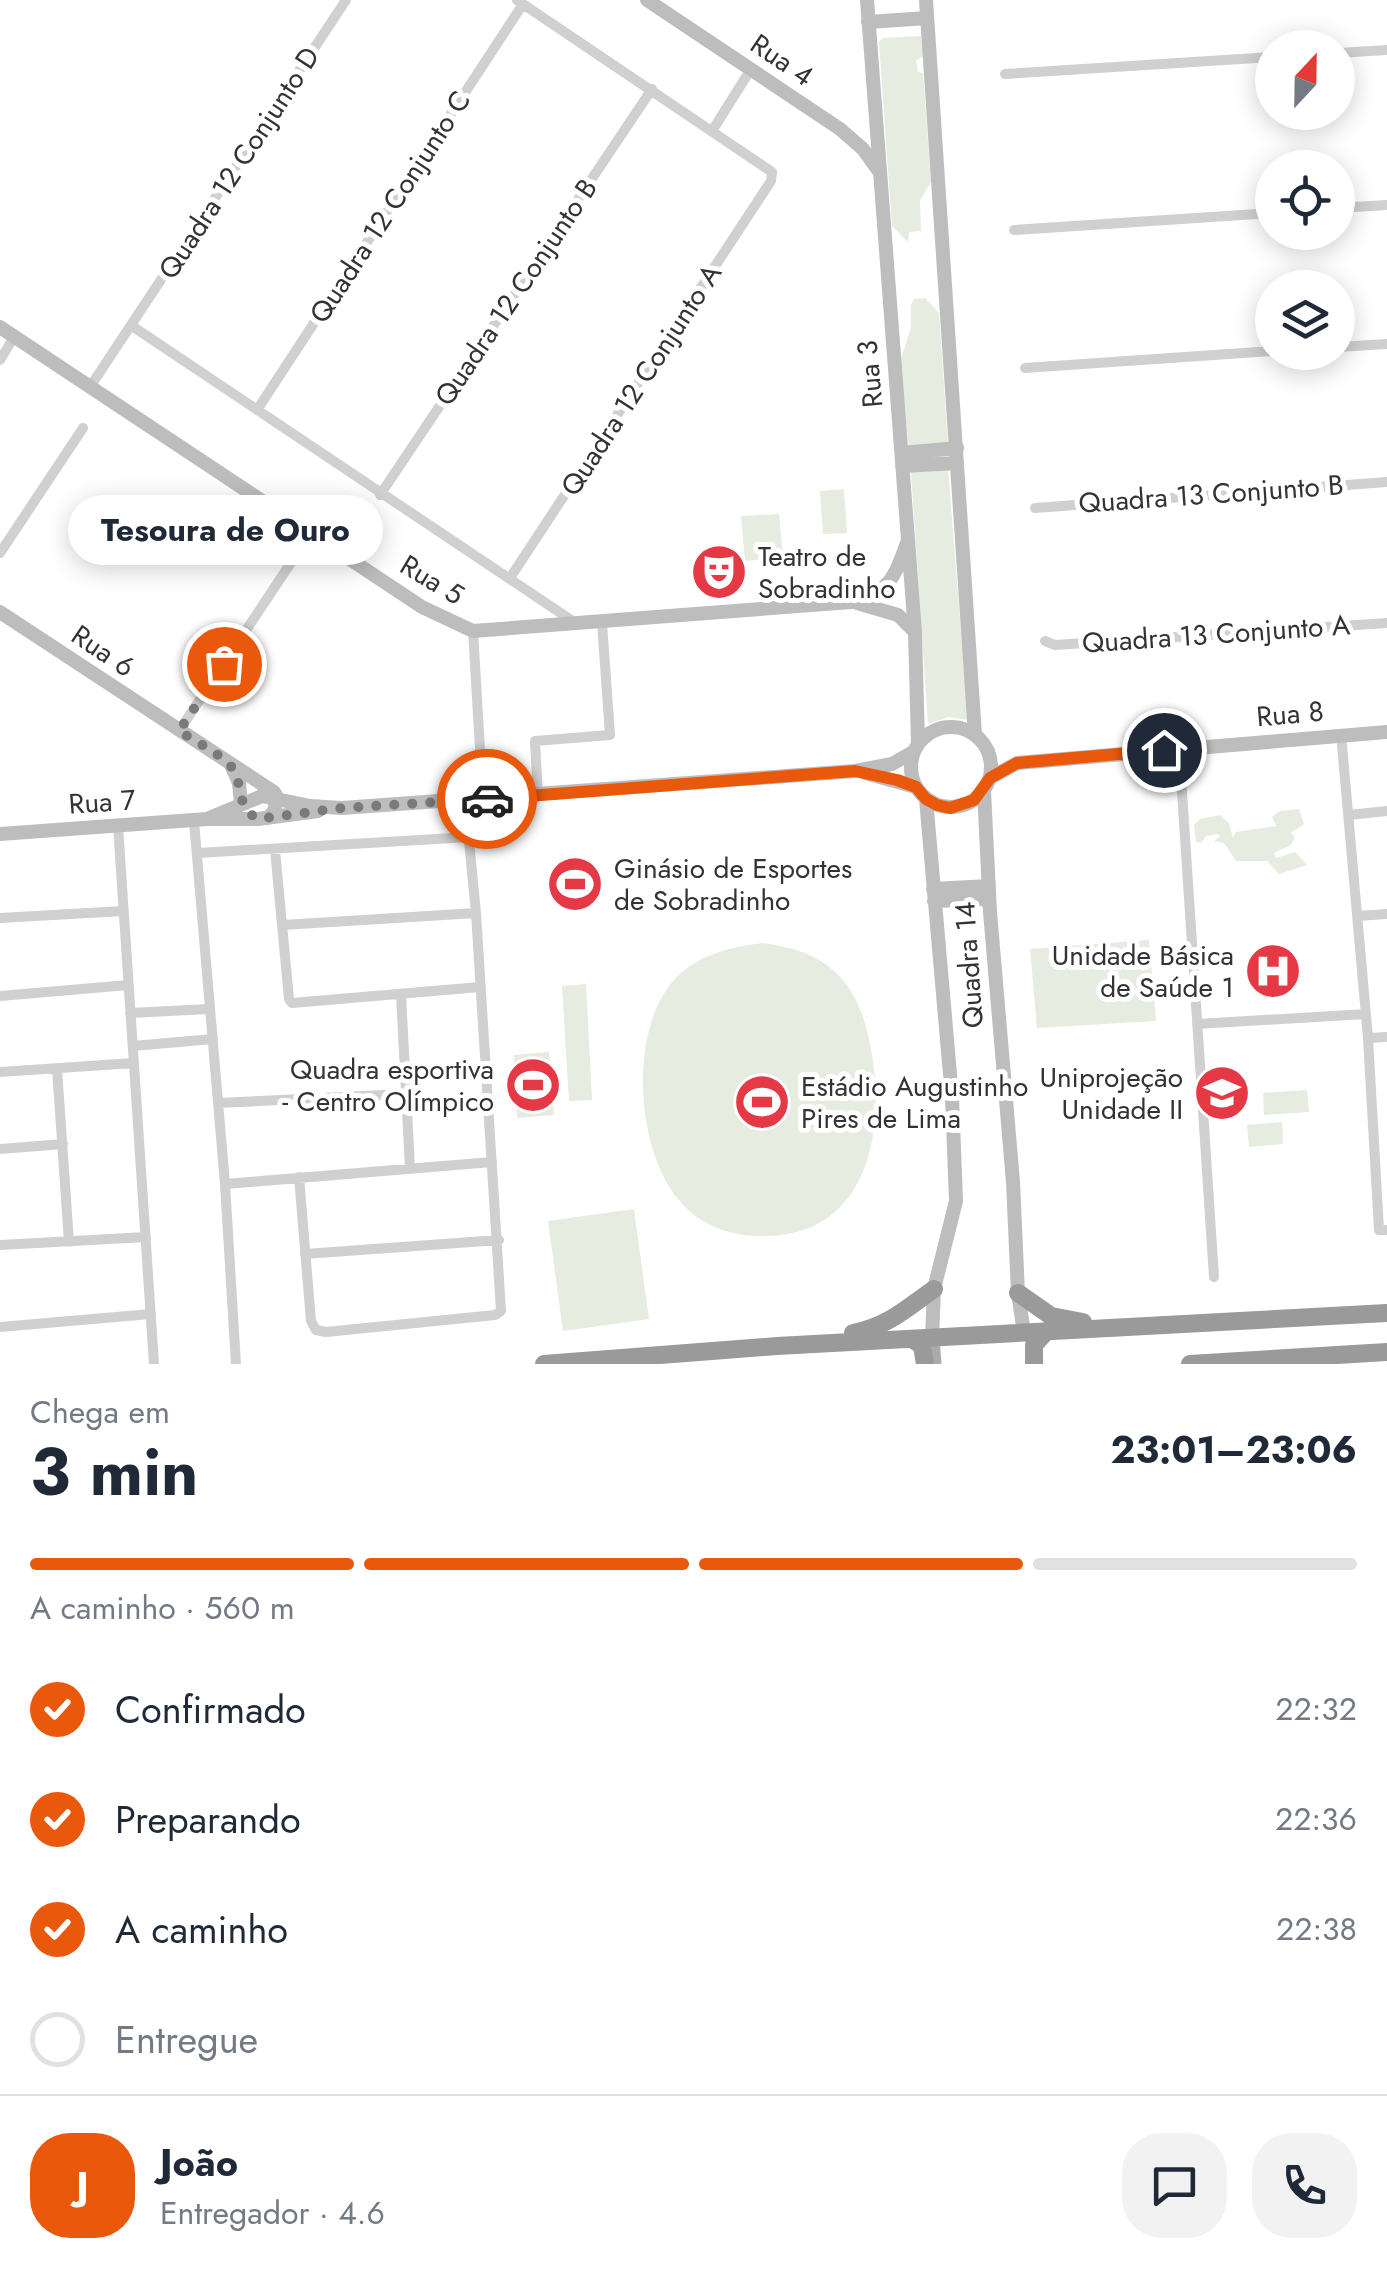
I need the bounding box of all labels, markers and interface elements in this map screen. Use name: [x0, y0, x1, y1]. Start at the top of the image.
street label: Rua 4: [742, 24, 822, 96]
north arrow: [1255, 30, 1355, 130]
map controls: [1255, 30, 1355, 370]
street label: Quadra 12 Conjunto D: [148, 39, 330, 287]
street label: Quadra 12 Conjunto C: [299, 83, 481, 331]
button: locate: [1255, 150, 1355, 250]
street label: Quadra 12 Conjunto B: [425, 170, 607, 414]
street label: Quadra 12 Conjunto A: [551, 256, 732, 504]
button: layers: [1255, 270, 1355, 370]
street label: Rua 3: [847, 339, 893, 409]
street label: Quadra 13 Conjunto B: [1077, 464, 1345, 524]
callout: Tesoura de Ouro: [66, 494, 382, 564]
text: Tesoura de Ouro: [101, 507, 350, 553]
place label: Teatro de Sobradinho: [758, 536, 896, 609]
theatre icon: Teatro de Sobradinho: [689, 542, 749, 602]
street label: Rua 5: [392, 545, 472, 615]
street label: Quadra 13 Conjunto A: [1081, 604, 1352, 664]
street label: Rua 6: [63, 615, 143, 687]
pin: [182, 622, 267, 707]
icon: bag: [197, 637, 252, 692]
street label: Rua 8: [1255, 691, 1325, 737]
pin: [1122, 708, 1207, 793]
icon: home: [1137, 723, 1192, 778]
courier: [437, 749, 537, 849]
icon: car: [460, 772, 515, 827]
street label: Rua 7: [67, 779, 137, 825]
place label: Ginásio de Esportes de Sobradinho: [614, 848, 852, 921]
sports icon: Ginásio de Esportes de Sobradinho: [545, 854, 605, 914]
street label: Quadra 14: [944, 900, 994, 1030]
place label: Unidade Básica de Saúde 1: [1052, 935, 1234, 1008]
hospital icon: Unidade Básica de Saúde 1: [1243, 941, 1303, 1001]
place label: Quadra esportiva - Centro Olímpico: [282, 1049, 494, 1122]
sports icon: Quadra esportiva - Centro Olímpico: [503, 1055, 563, 1115]
place label: Uniprojeção Unidade II: [1039, 1057, 1183, 1130]
school or university icon: Uniprojeção Unidade II: [1192, 1063, 1252, 1123]
place label: Estádio Augustinho Pires de Lima: [801, 1066, 1028, 1139]
sports icon: Estádio Augustinho Pires de Lima: [732, 1072, 792, 1132]
text: Chega em: [30, 1389, 170, 1435]
text: 23:01–23:06: [1111, 1422, 1357, 1477]
text: 3 min: [30, 1425, 198, 1519]
text: A caminho · 560 m: [30, 1585, 295, 1631]
icon: check: [30, 1682, 85, 1737]
text: Confirmado: [115, 1682, 306, 1737]
text: 22:32: [1275, 1686, 1357, 1732]
icon: check: [30, 1792, 85, 1847]
text: Preparando: [115, 1792, 301, 1847]
text: 22:36: [1275, 1796, 1357, 1842]
icon: check: [30, 1902, 85, 1957]
text: A caminho: [115, 1902, 288, 1957]
text: 22:38: [1276, 1906, 1357, 1952]
text: Entregue: [115, 2012, 258, 2067]
button: chat: [1122, 2133, 1227, 2238]
button: phone: [1252, 2133, 1357, 2238]
text: João: [160, 2135, 238, 2190]
text: J: [76, 2158, 89, 2213]
text: Entregador · 4.6: [160, 2190, 385, 2236]

